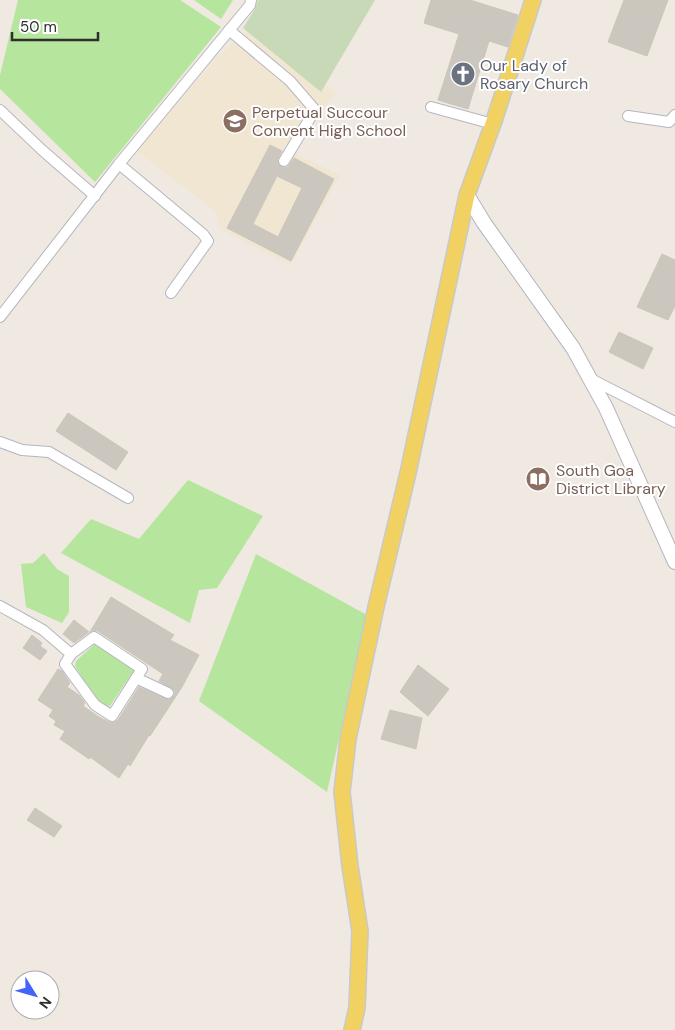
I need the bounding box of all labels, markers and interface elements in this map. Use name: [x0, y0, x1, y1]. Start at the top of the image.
scale bar: [12, 10, 99, 42]
text: 50 m: [20, 17, 57, 37]
place label: Our Lady of Rosary Church: [480, 55, 588, 94]
church icon: Our Lady of Rosary Church: [450, 61, 476, 87]
place label: Perpetual Succour Convent High School: [252, 102, 406, 141]
school or university icon: Perpetual Succour Convent High School: [222, 108, 248, 134]
place label: South Goa District Library: [556, 460, 666, 499]
library icon: South Goa District Library: [525, 466, 551, 492]
north arrow: [10, 970, 60, 1020]
text: N: [35, 993, 56, 1012]

